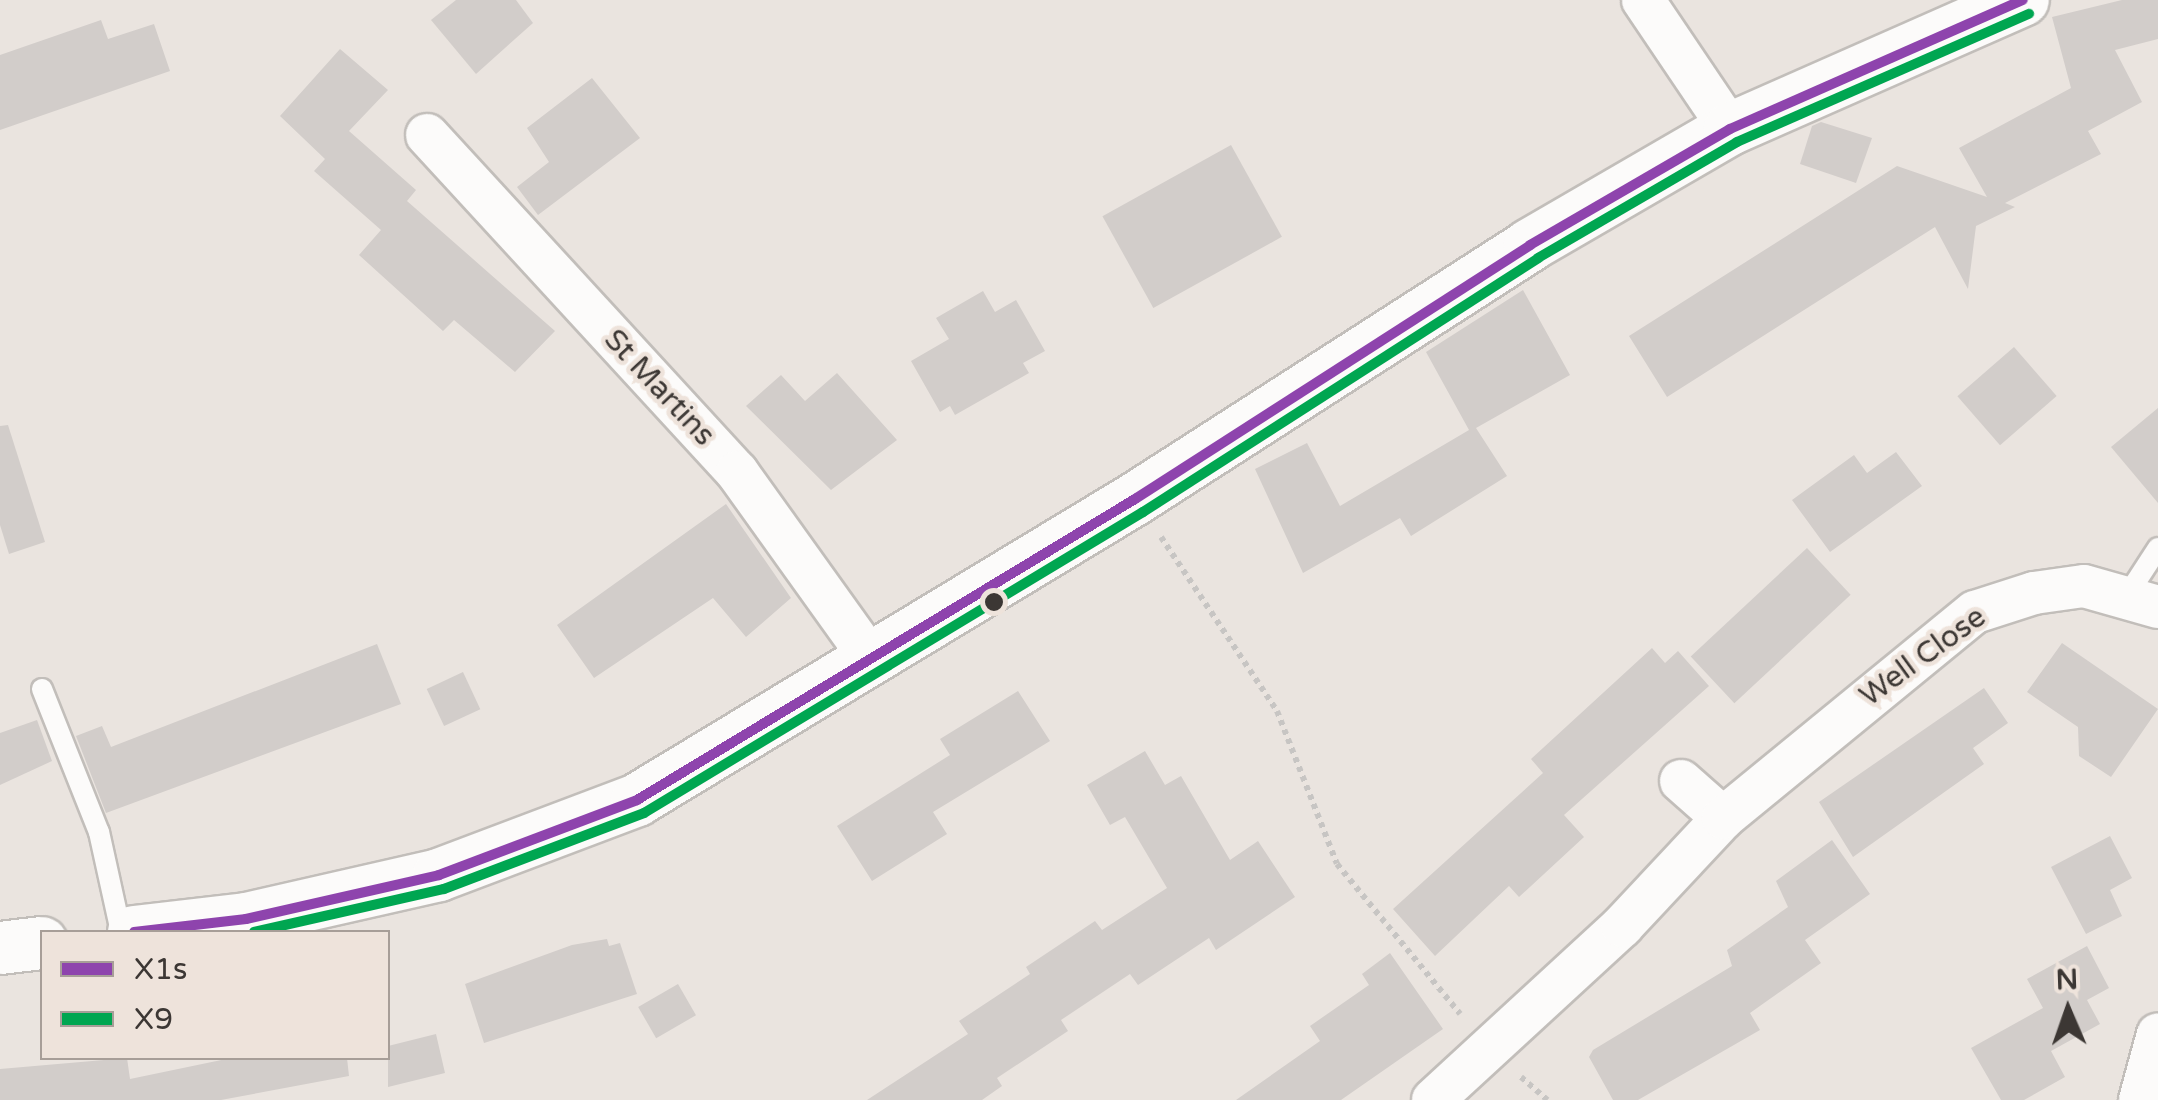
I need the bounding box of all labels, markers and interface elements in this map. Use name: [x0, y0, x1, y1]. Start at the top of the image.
street label: St Martins: [596, 322, 722, 454]
unlabelled marker: [984, 592, 1004, 612]
street label: Well Close: [1853, 599, 1993, 715]
legend: [40, 930, 390, 1060]
text: X1s: [134, 951, 187, 988]
north arrow: [2018, 960, 2118, 1060]
text: N: [2055, 963, 2079, 997]
text: X9: [134, 1001, 173, 1038]

